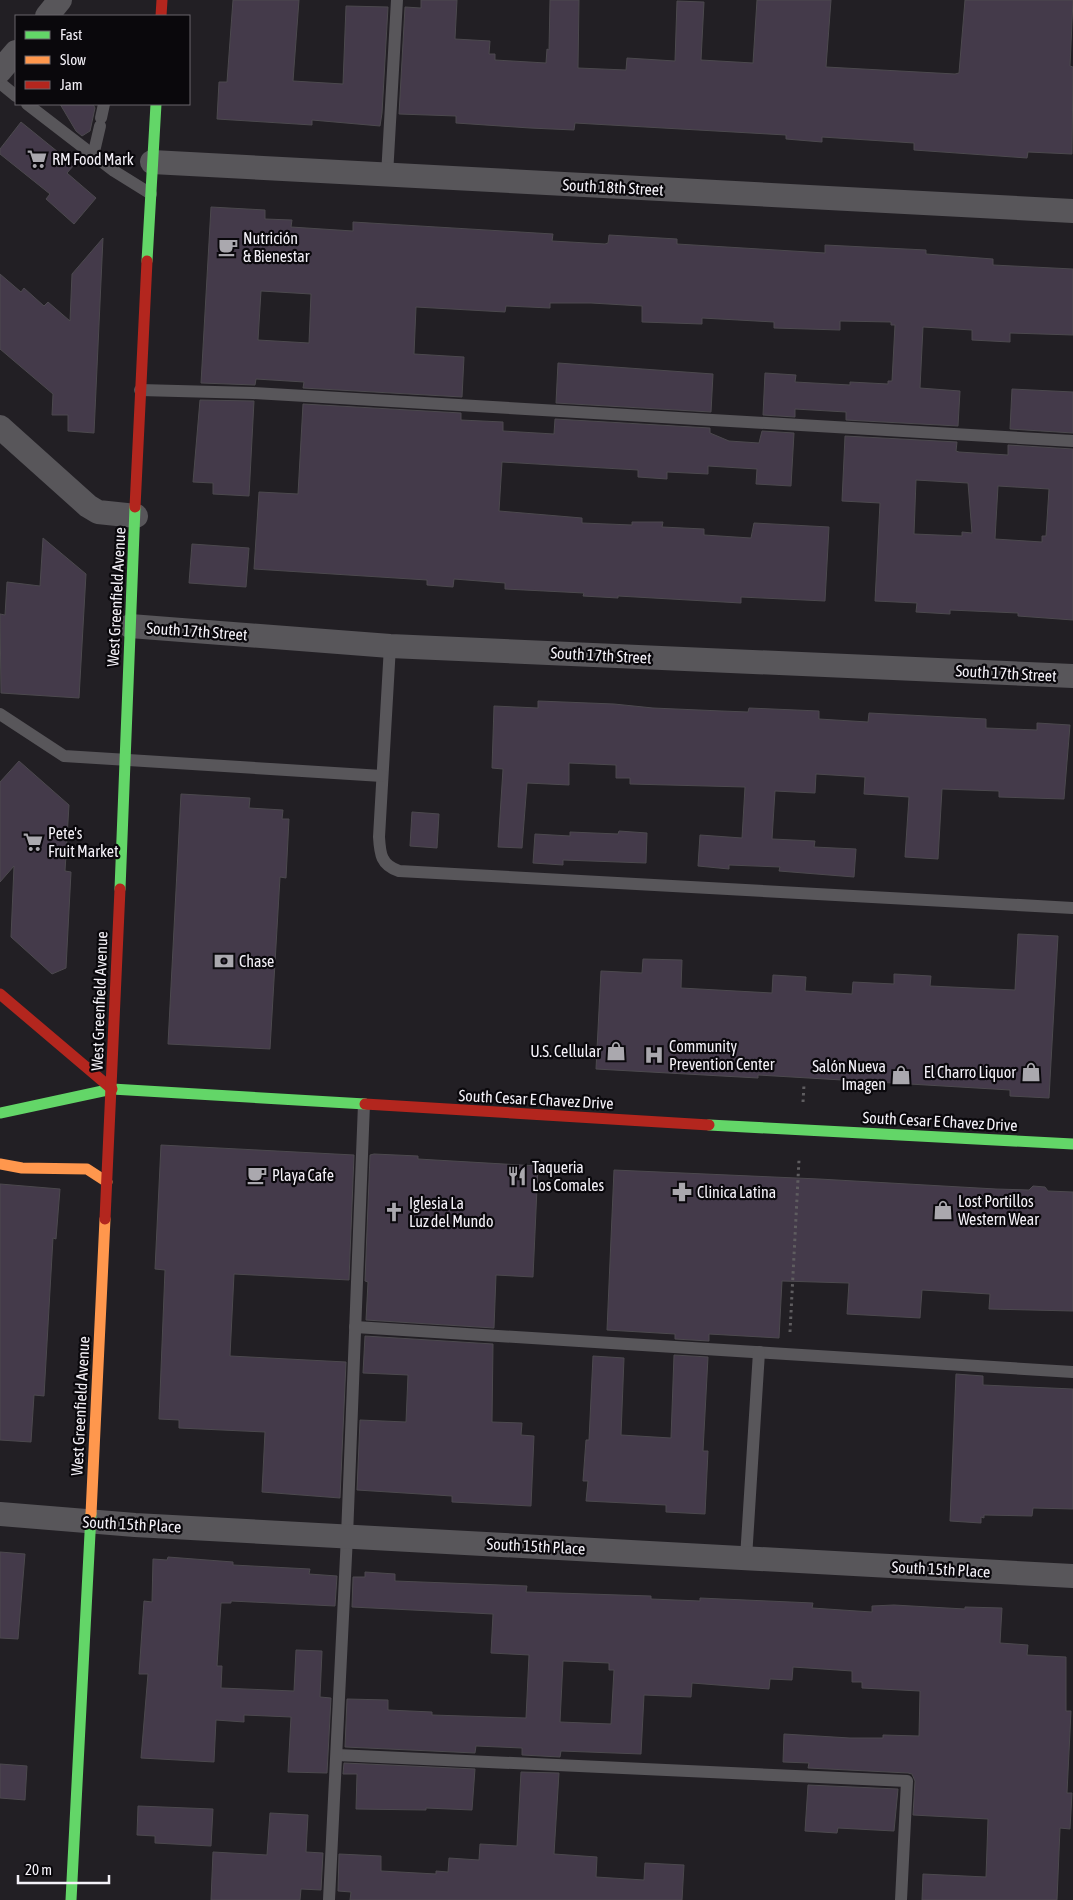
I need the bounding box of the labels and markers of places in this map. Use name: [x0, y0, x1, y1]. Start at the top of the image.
supermarket icon: RM Food Mark: [26, 148, 48, 170]
place label: RM Food Mark: [52, 150, 134, 168]
place label: Nutrición & Bienestar: [243, 229, 310, 265]
cafe icon: Nutrición & Bienestar: [217, 236, 239, 258]
place label: Pete's Fruit Market: [48, 824, 119, 860]
supermarket icon: Pete's Fruit Market: [22, 831, 44, 853]
bank icon: Chase: [213, 950, 235, 972]
place label: Chase: [239, 952, 274, 970]
place label: Community Prevention Center: [669, 1037, 775, 1073]
shop icon: U.S. Cellular: [605, 1040, 627, 1062]
place label: U.S. Cellular: [530, 1042, 601, 1060]
hospital icon: Community Prevention Center: [643, 1044, 665, 1066]
place label: Salón Nueva Imagen: [812, 1057, 886, 1094]
shop icon: El Charro Liquor: [1020, 1061, 1042, 1083]
place label: El Charro Liquor: [924, 1063, 1016, 1082]
shop icon: Salón Nueva Imagen: [890, 1064, 912, 1086]
place label: Taqueria Los Comales: [532, 1158, 605, 1194]
cafe icon: Playa Cafe: [246, 1164, 268, 1186]
restaurant icon: Taqueria Los Comales: [506, 1165, 528, 1187]
place label: Playa Cafe: [272, 1166, 334, 1185]
pharmacy icon: Clinica Latina: [671, 1181, 693, 1203]
place label: Clinica Latina: [697, 1183, 776, 1201]
place label: Lost Portillos Western Wear: [958, 1192, 1039, 1228]
place label: Iglesia La Luz del Mundo: [409, 1194, 493, 1230]
shop icon: Lost Portillos Western Wear: [932, 1199, 954, 1221]
church icon: Iglesia La Luz del Mundo: [383, 1201, 405, 1223]

